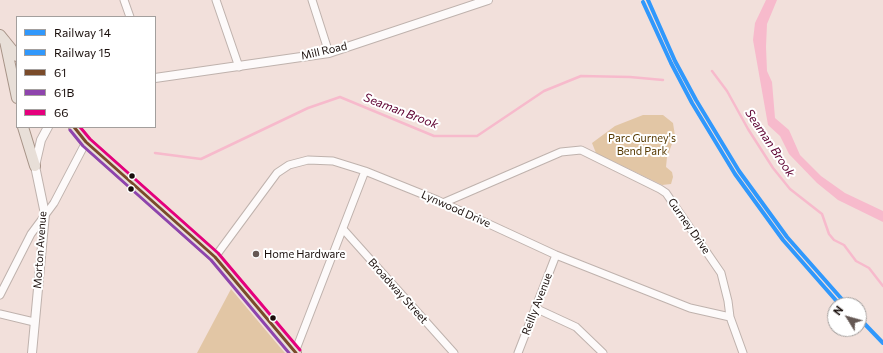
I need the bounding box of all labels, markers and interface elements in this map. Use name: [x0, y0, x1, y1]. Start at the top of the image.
legend: [16, 16, 156, 128]
text: Railway 14: [54, 25, 111, 39]
street label: Mill Road: [300, 39, 348, 63]
text: Railway 15: [54, 45, 111, 59]
text: 61: [54, 65, 66, 79]
text: 61B: [54, 85, 74, 99]
water label: Seaman Brook: [362, 90, 440, 132]
text: 66: [54, 105, 69, 119]
water label: Seaman Brook: [742, 106, 798, 180]
park label: Parc Gurney's Bend Park: [608, 131, 676, 157]
unlabelled marker: [127, 171, 137, 181]
unlabelled marker: [126, 184, 136, 194]
street label: Lynwood Drive: [419, 188, 493, 230]
street label: Gurney Drive: [665, 196, 713, 256]
street label: Morton Avenue: [31, 211, 49, 289]
place label: Home Hardware: [264, 247, 345, 261]
marker: Home Hardware: [251, 249, 261, 259]
street label: Broadway Street: [365, 256, 431, 326]
street label: Reilly Avenue: [519, 271, 555, 337]
north arrow: [827, 297, 867, 337]
text: N: [830, 303, 845, 317]
unlabelled marker: [268, 313, 278, 323]

